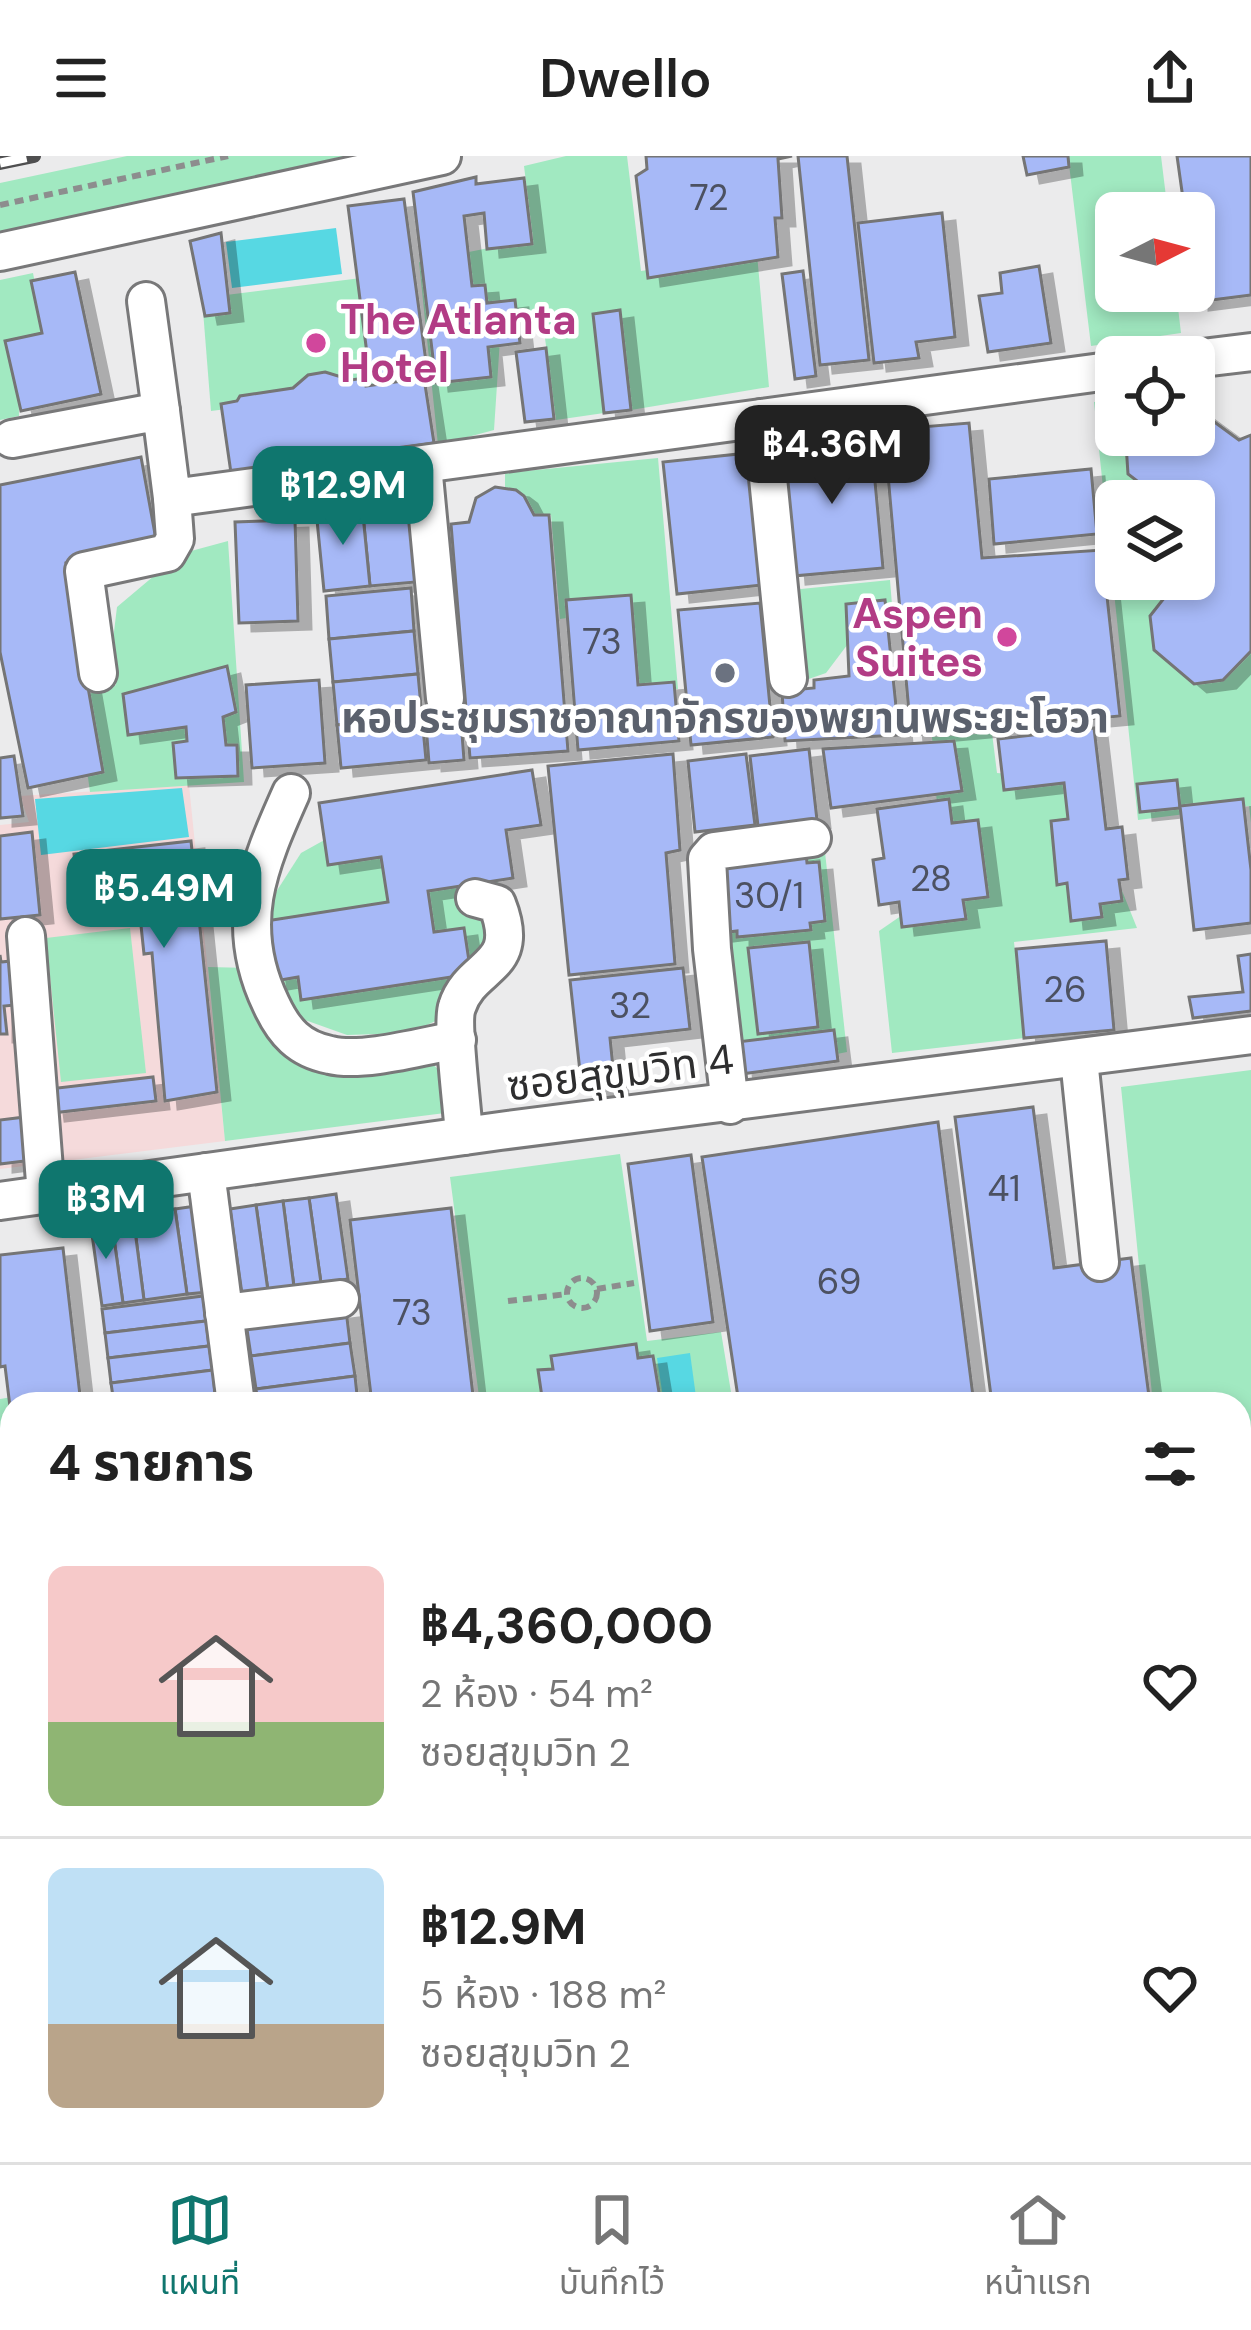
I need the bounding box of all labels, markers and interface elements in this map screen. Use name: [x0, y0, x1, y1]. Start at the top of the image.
text: Dwello: [539, 43, 712, 114]
icon: menu: [48, 45, 114, 111]
icon: share: [1137, 45, 1203, 111]
house number: 72: [689, 174, 729, 221]
north arrow: [1095, 192, 1215, 312]
map controls: [1095, 192, 1215, 600]
place label: The Atlanta Hotel: [340, 292, 577, 395]
marker: The Atlanta Hotel: [303, 330, 329, 356]
button: locate: [1095, 336, 1215, 456]
pin: ฿4.36M: [734, 405, 930, 507]
text: ฿4.36M: [762, 418, 902, 469]
pin: ฿12.9M: [245, 446, 441, 548]
text: ฿12.9M: [279, 459, 407, 510]
button: layers: [1095, 480, 1215, 600]
place label: Aspen Suites: [852, 586, 983, 689]
house number: 73: [582, 618, 622, 665]
marker: Aspen Suites: [994, 624, 1020, 650]
marker: หอประชุมราชอาณาจักรของพยานพระยะโฮวา: [712, 660, 738, 686]
place label: หอประชุมราชอาณาจักรของพยานพระยะโฮวา: [341, 690, 1109, 745]
pin: ฿5.49M: [66, 849, 262, 951]
house number: 28: [910, 855, 952, 902]
text: ฿5.49M: [93, 862, 235, 913]
house number: 30/1: [734, 872, 804, 919]
house number: 26: [1043, 966, 1087, 1013]
house number: 32: [609, 982, 651, 1029]
street label: ซอยสุขุมวิท 4: [504, 1031, 737, 1114]
pin: ฿3M: [48, 1160, 164, 1262]
house number: 41: [987, 1165, 1021, 1212]
text: ฿3M: [66, 1173, 146, 1224]
house number: 69: [817, 1258, 861, 1305]
house number: 73: [392, 1289, 432, 1336]
text: 4 รายการ: [48, 1429, 254, 1496]
icon: filters: [1137, 1431, 1203, 1497]
text: ฿4,360,000: [420, 1592, 713, 1659]
icon: home: [144, 1614, 288, 1758]
icon: heart: [1137, 1653, 1203, 1719]
text: 2 ห้อง · 54 m²: [420, 1668, 653, 1719]
text: ซอยสุขุมวิท 2: [420, 1727, 631, 1778]
text: ฿12.9M: [420, 1893, 587, 1960]
icon: home: [144, 1916, 288, 2060]
icon: heart: [1137, 1955, 1203, 2021]
text: 5 ห้อง · 188 m²: [420, 1969, 666, 2020]
text: ซอยสุขุมวิท 2: [420, 2028, 631, 2079]
tab: แผนที่: [160, 2187, 240, 2309]
tab: บันทึกไว้: [559, 2187, 665, 2309]
tab: หน้าแรก: [984, 2187, 1091, 2309]

